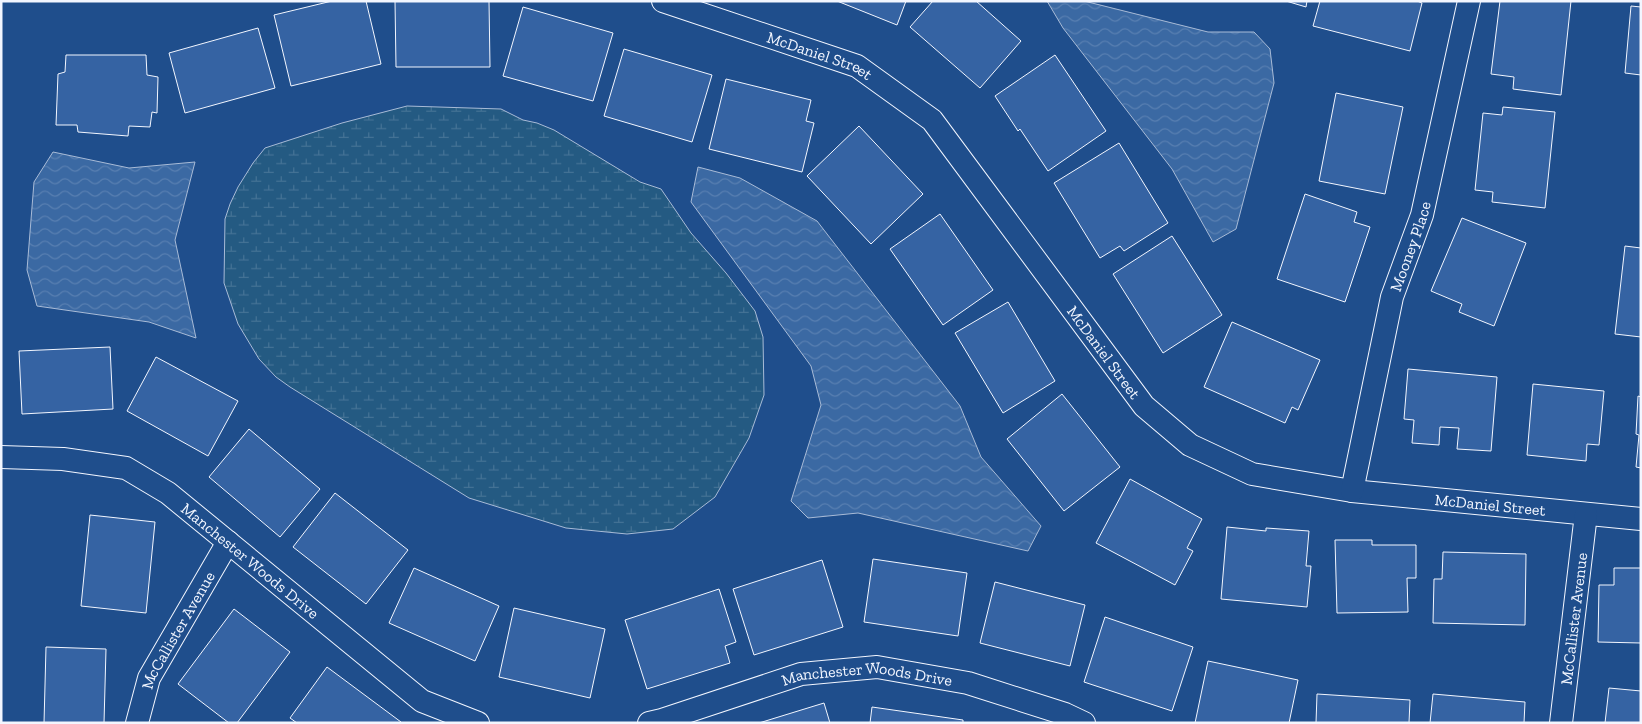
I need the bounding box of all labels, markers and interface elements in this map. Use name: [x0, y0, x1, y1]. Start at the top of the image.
street label: McDaniel Street: [765, 27, 876, 84]
street label: Mooney Place: [1385, 200, 1434, 294]
street label: McDaniel Street: [1063, 302, 1145, 403]
street label: McDaniel Street: [1434, 490, 1546, 519]
street label: Manchester Woods Drive: [178, 498, 323, 622]
street label: McCallister Avenue: [1556, 552, 1591, 686]
street label: McCallister Avenue: [137, 568, 218, 691]
street label: Manchester Woods Drive: [779, 657, 954, 690]

